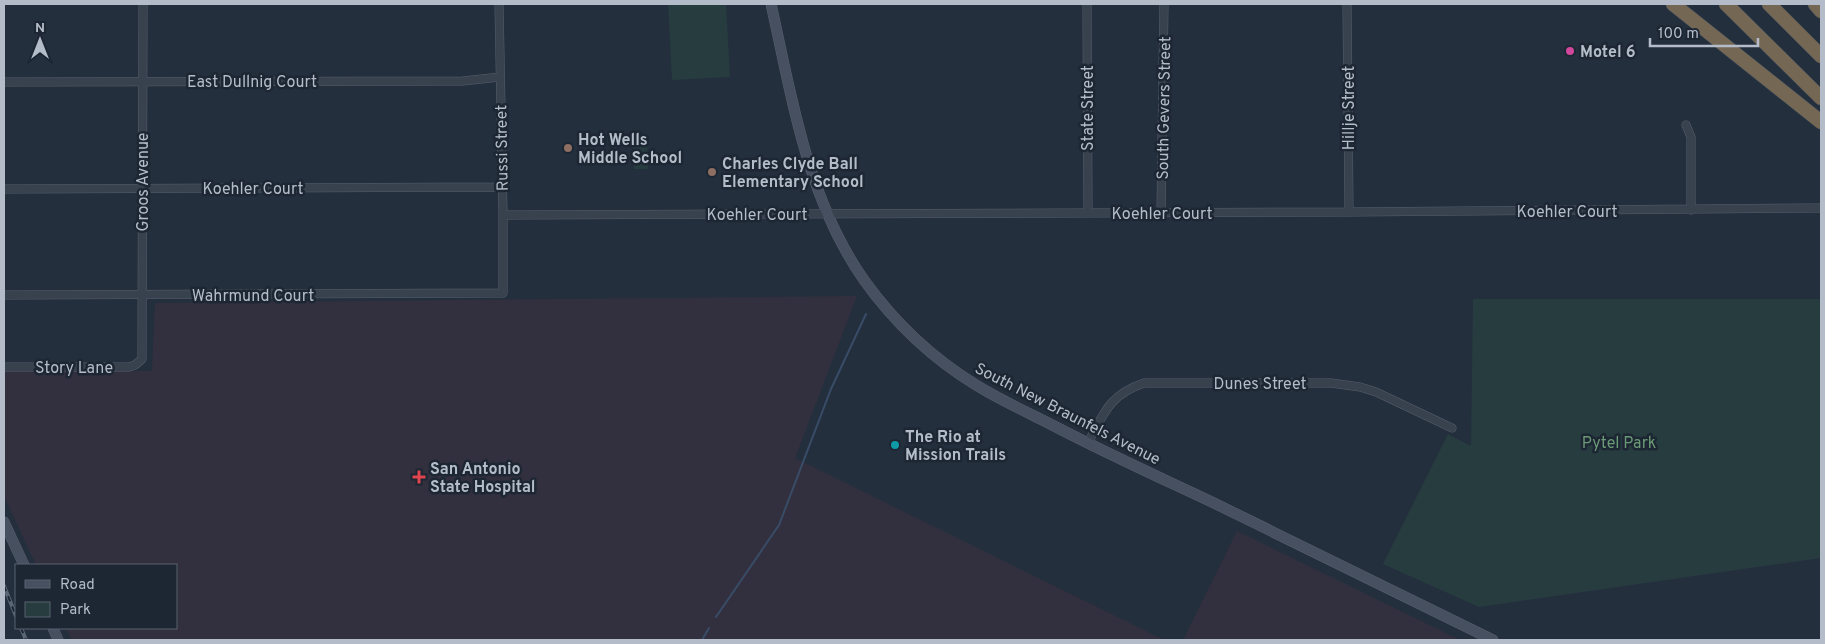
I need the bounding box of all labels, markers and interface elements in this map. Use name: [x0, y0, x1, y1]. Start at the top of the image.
north arrow: [15, 15, 65, 65]
scale bar: [1650, 15, 1758, 47]
text: N: [35, 20, 45, 37]
text: 100 m: [1658, 25, 1699, 44]
street label: South Gevers Street: [1154, 36, 1176, 180]
place label: Motel 6: [1580, 43, 1635, 63]
marker: Motel 6: [1564, 45, 1576, 57]
street label: State Street: [1079, 65, 1099, 151]
street label: Hillje Street: [1340, 66, 1360, 150]
street label: East Dullnig Court: [187, 73, 317, 93]
street label: Russi Street: [492, 105, 514, 191]
place label: Hot Wells Middle School: [578, 131, 682, 169]
street label: Groos Avenue: [134, 133, 154, 231]
marker: Hot Wells Middle School: [562, 142, 574, 154]
place label: Charles Clyde Ball Elementary School: [722, 155, 864, 193]
marker: Charles Clyde Ball Elementary School: [706, 166, 718, 178]
street label: Koehler Court: [203, 180, 303, 200]
street label: Koehler Court: [1517, 203, 1617, 223]
street label: Koehler Court: [1112, 205, 1212, 225]
street label: Koehler Court: [707, 206, 807, 226]
street label: Wahrmund Court: [192, 287, 314, 307]
street label: Story Lane: [35, 359, 113, 379]
street label: South New Braunfels Avenue: [971, 359, 1163, 470]
street label: Dunes Street: [1213, 375, 1307, 395]
place label: The Rio at Mission Trails: [905, 428, 1006, 466]
park label: Pytel Park: [1582, 434, 1656, 454]
marker: The Rio at Mission Trails: [889, 439, 901, 451]
place label: San Antonio State Hospital: [430, 460, 536, 498]
marker: San Antonio State Hospital: [412, 470, 426, 484]
legend: [15, 564, 178, 629]
text: Road: [60, 576, 95, 595]
text: Park: [60, 601, 91, 620]

